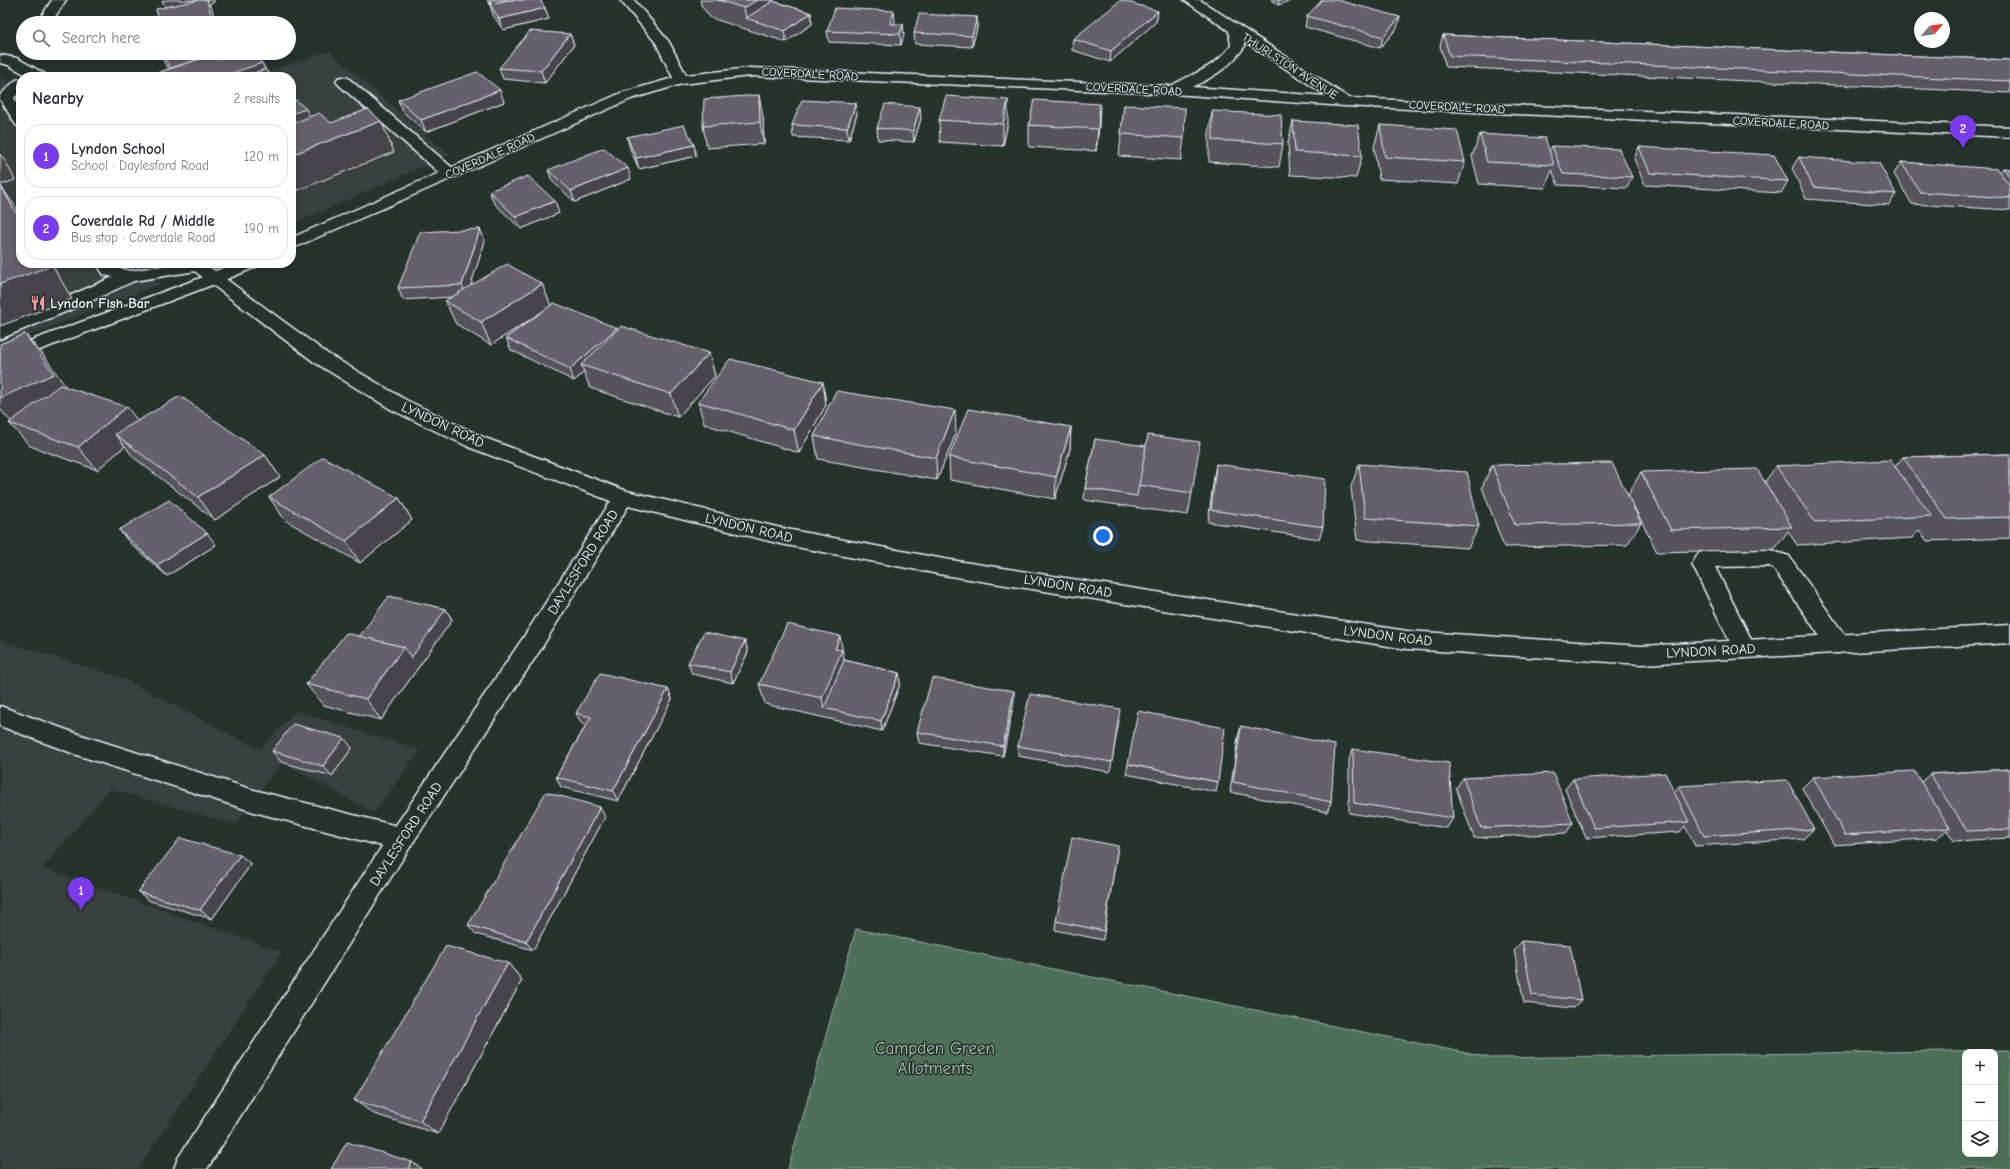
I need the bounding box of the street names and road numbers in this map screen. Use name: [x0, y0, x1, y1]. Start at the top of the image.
street label: THURLSTON AVENUE: [1239, 30, 1341, 102]
street label: COVERDALE ROAD: [761, 64, 859, 84]
street label: COVERDALE ROAD: [1085, 79, 1183, 99]
street label: COVERDALE ROAD: [1408, 97, 1506, 117]
street label: COVERDALE ROAD: [1732, 113, 1830, 133]
street label: COVERDALE ROAD: [443, 130, 537, 182]
street label: LYNDON ROAD: [399, 398, 487, 452]
street label: DAYLESFORD ROAD: [544, 506, 622, 618]
street label: LYNDON ROAD: [704, 510, 795, 546]
street label: LYNDON ROAD: [1023, 571, 1114, 601]
street label: LYNDON ROAD: [1343, 622, 1434, 650]
street label: LYNDON ROAD: [1666, 640, 1756, 662]
street label: DAYLESFORD ROAD: [366, 779, 446, 889]

